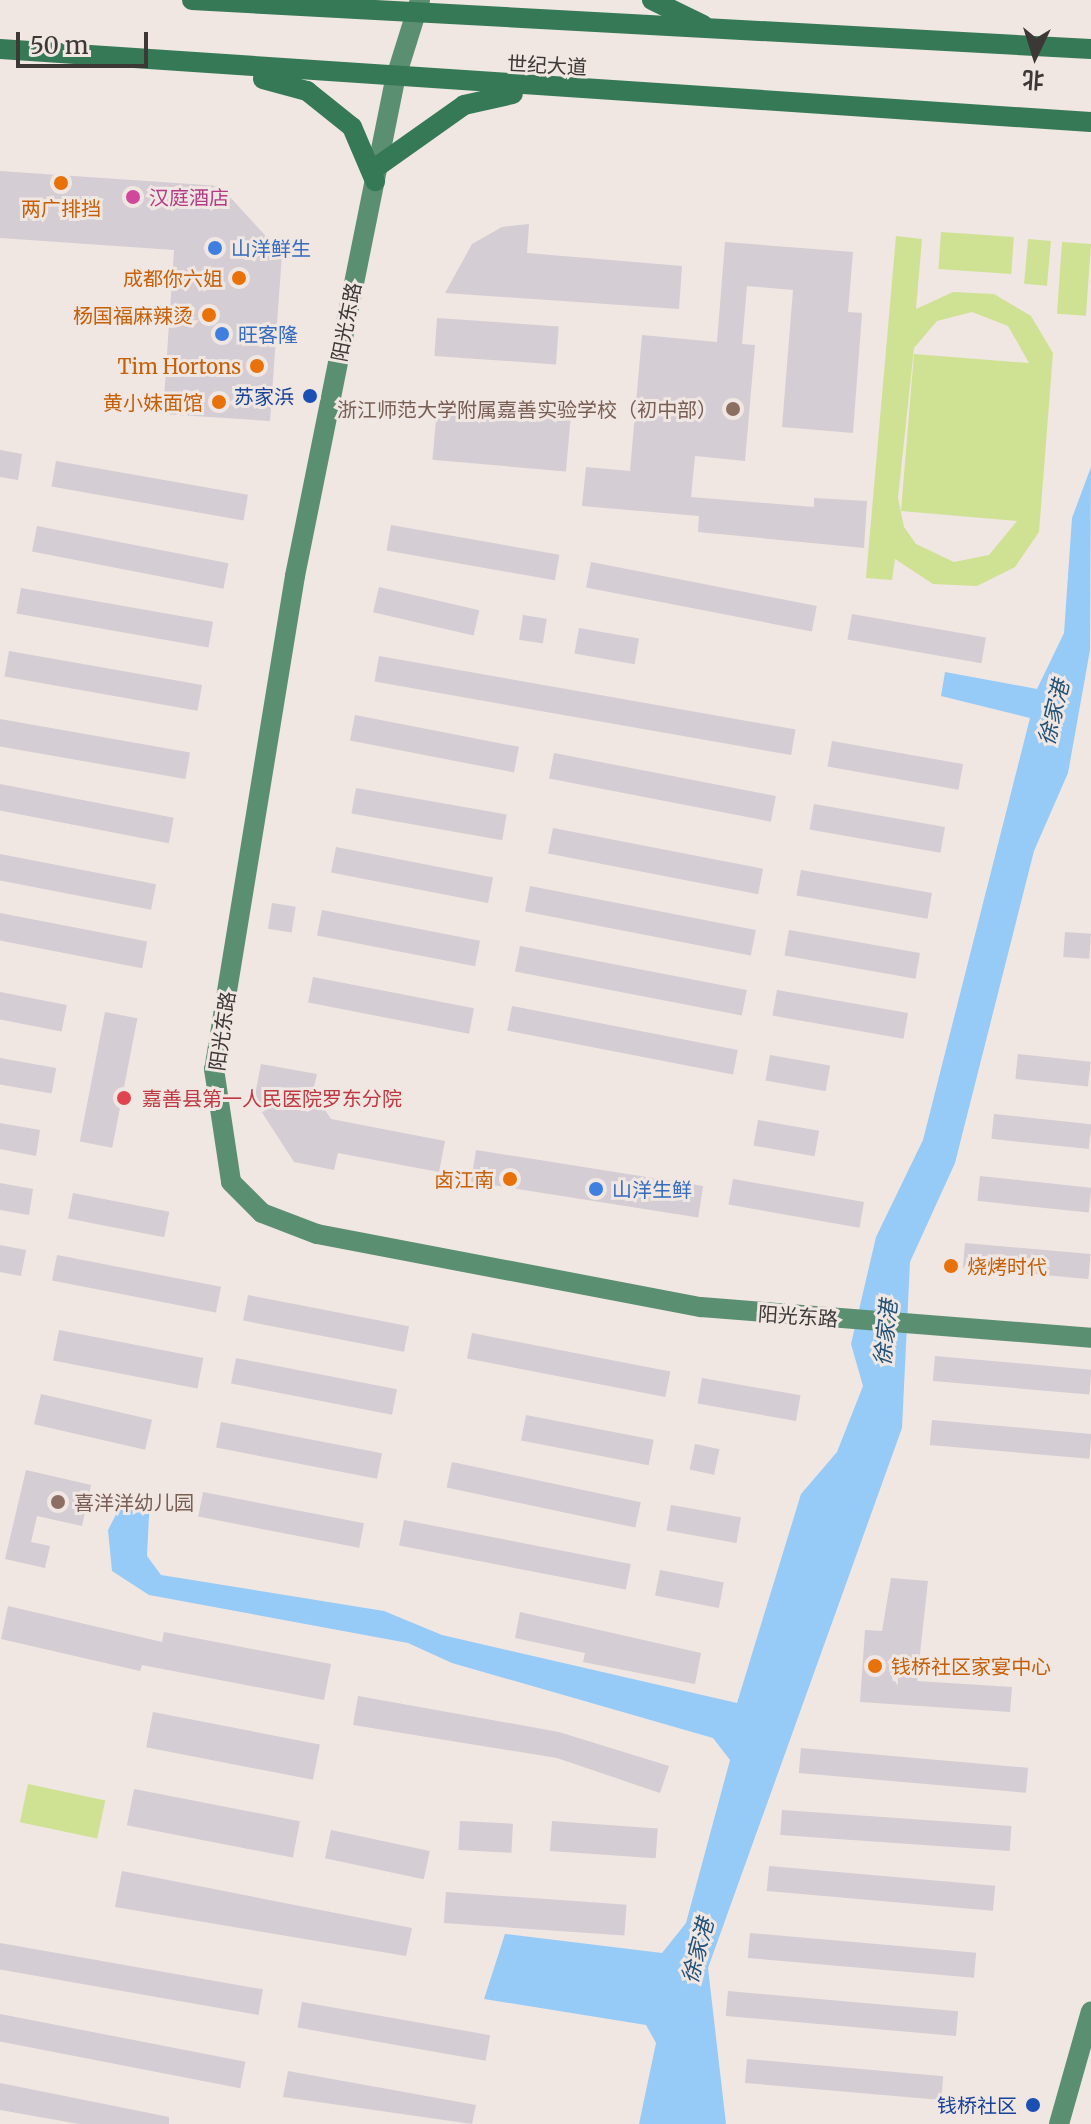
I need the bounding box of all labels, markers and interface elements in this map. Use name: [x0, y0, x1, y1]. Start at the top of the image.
scale bar: [20, 16, 152, 66]
north arrow: [995, 16, 1075, 96]
text: 50 m: [30, 30, 89, 61]
street label: 世纪大道: [506, 51, 588, 79]
text: 北: [1021, 65, 1045, 95]
marker: 两广排挡: [52, 174, 70, 192]
place label: 汉庭酒店: [149, 185, 229, 209]
marker: 汉庭酒店: [124, 188, 142, 206]
place label: 两广排挡: [21, 196, 101, 220]
place label: 山洋鲜生: [231, 236, 311, 260]
marker: 山洋鲜生: [206, 239, 224, 257]
place label: 成都你六姐: [123, 266, 223, 290]
marker: 成都你六姐: [230, 269, 248, 287]
street label: 阳光东路: [327, 280, 365, 364]
place label: 杨国福麻辣烫: [73, 303, 193, 327]
marker: 杨国福麻辣烫: [200, 306, 218, 324]
place label: 旺客隆: [238, 322, 298, 346]
marker: 旺客隆: [213, 325, 231, 343]
place label: Tim Hortons: [118, 354, 241, 378]
marker: Tim Hortons: [248, 357, 266, 375]
place label: 苏家浜: [234, 384, 294, 408]
marker: 苏家浜: [301, 387, 319, 405]
place label: 黄小妹面馆: [103, 390, 203, 414]
marker: 黄小妹面馆: [210, 393, 228, 411]
place label: 浙江师范大学附属嘉善实验学校（初中部）: [337, 397, 717, 421]
marker: 浙江师范大学附属嘉善实验学校（初中部）: [724, 400, 742, 418]
water label: 徐家港: [1033, 678, 1075, 748]
street label: 阳光东路: [205, 990, 239, 1072]
place label: 嘉善县第一人民医院罗东分院: [142, 1086, 402, 1110]
marker: 嘉善县第一人民医院罗东分院: [113, 1087, 135, 1109]
place label: 卤江南: [434, 1167, 494, 1191]
marker: 卤江南: [501, 1170, 519, 1188]
place label: 山洋生鲜: [612, 1177, 692, 1201]
marker: 山洋生鲜: [587, 1180, 605, 1198]
place label: 烧烤时代: [967, 1254, 1047, 1278]
marker: 烧烤时代: [942, 1257, 960, 1275]
water label: 徐家港: [869, 1299, 903, 1367]
street label: 阳光东路: [757, 1301, 839, 1331]
place label: 喜洋洋幼儿园: [74, 1490, 194, 1514]
marker: 喜洋洋幼儿园: [49, 1493, 67, 1511]
place label: 钱桥社区家宴中心: [891, 1654, 1051, 1678]
marker: 钱桥社区家宴中心: [866, 1657, 884, 1675]
water label: 徐家港: [677, 1916, 719, 1986]
place label: 钱桥社区: [937, 2093, 1017, 2117]
marker: 钱桥社区: [1024, 2096, 1042, 2114]

